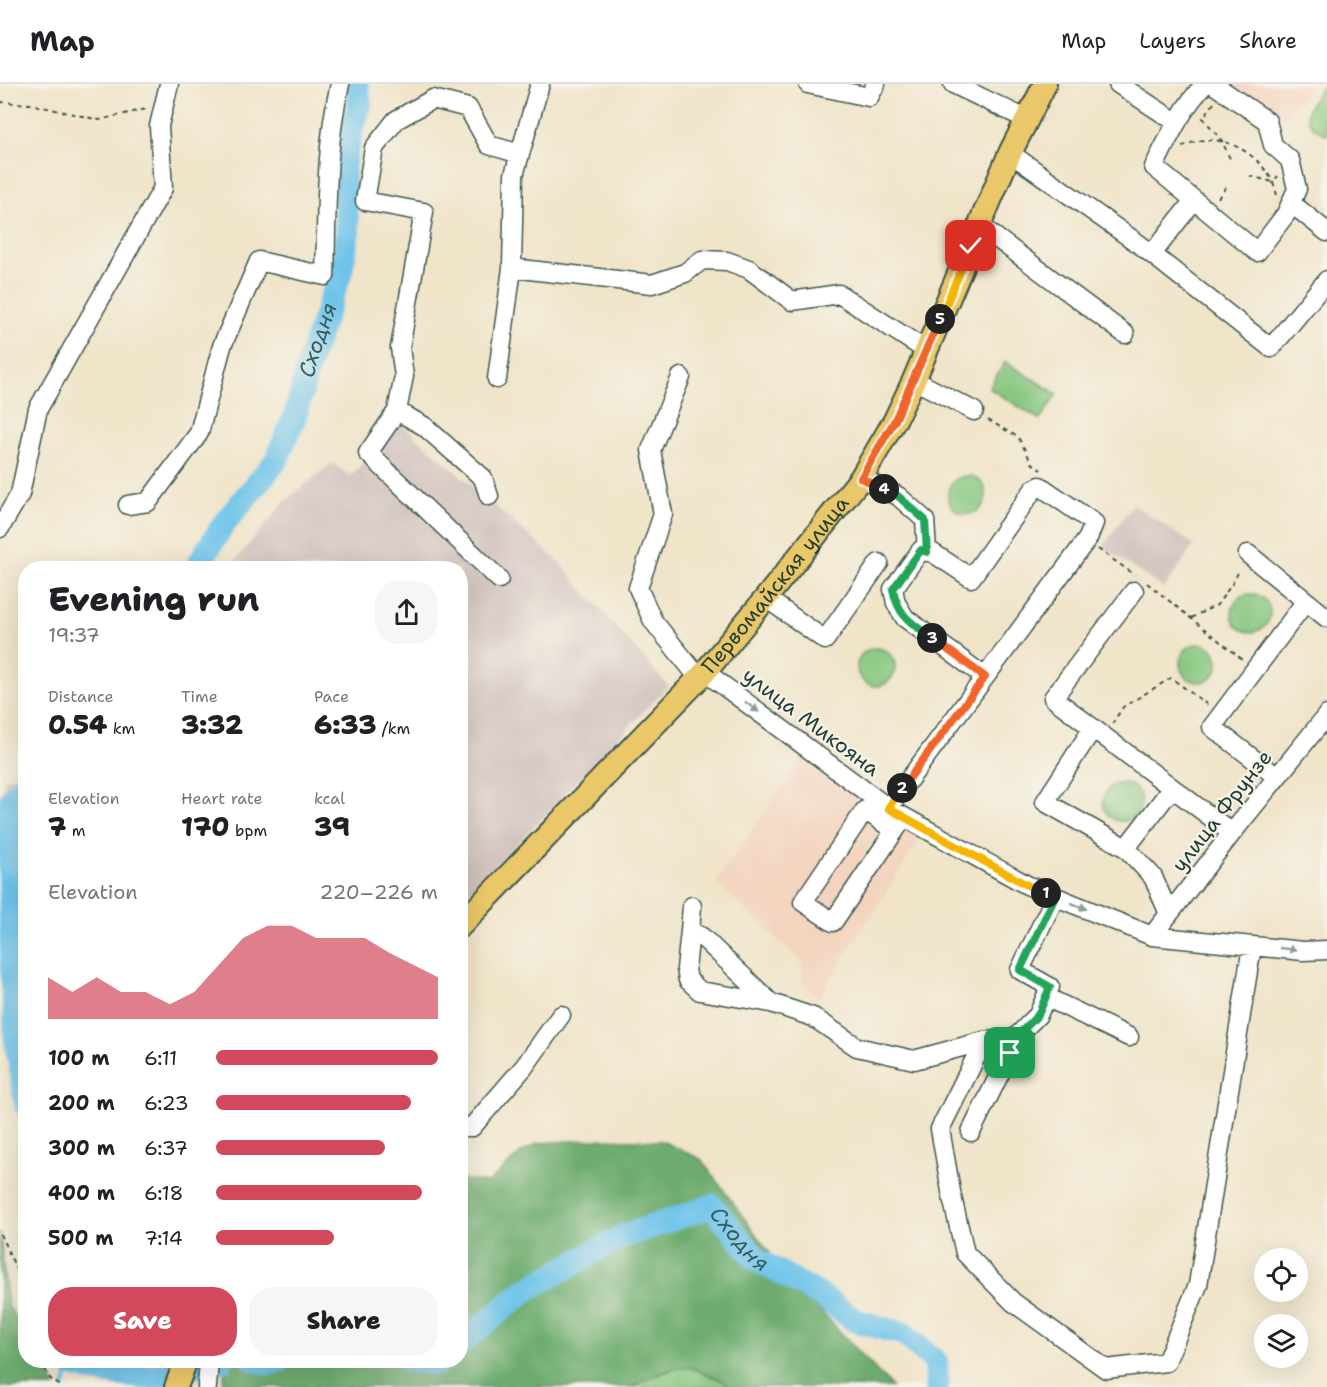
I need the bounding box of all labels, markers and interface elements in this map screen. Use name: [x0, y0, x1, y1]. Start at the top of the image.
text: Map: [30, 22, 95, 60]
text: Map: [1061, 27, 1106, 55]
text: Layers: [1139, 27, 1206, 55]
text: Share: [1239, 27, 1297, 55]
pin: [945, 220, 996, 271]
icon: check: [954, 229, 987, 262]
water label: Сходня: [292, 299, 344, 380]
pin: 5: [925, 304, 955, 334]
text: 5: [935, 308, 945, 329]
pin: 4: [869, 474, 899, 504]
text: 4: [878, 478, 890, 499]
street label: Первомайская улица: [695, 490, 855, 679]
text: Evening run: [48, 577, 259, 622]
button: share: [375, 581, 438, 644]
text: 19:37: [48, 622, 100, 648]
pin: 3: [917, 623, 947, 653]
text: 3: [926, 627, 938, 648]
street label: улица Микояна: [737, 661, 885, 783]
text: Distance: [48, 686, 114, 707]
text: Time: [181, 686, 218, 707]
text: Pace: [314, 686, 349, 707]
one-way arrow: [745, 700, 760, 712]
text: 0.54: [48, 707, 107, 742]
text: 3:32: [181, 707, 243, 742]
text: 6:33: [314, 707, 376, 742]
text: km: [107, 718, 135, 739]
text: /km: [376, 718, 410, 739]
street label: улица Фрунзе: [1166, 744, 1278, 878]
pin: 2: [887, 773, 917, 803]
text: 2: [896, 777, 908, 798]
text: Elevation: [48, 788, 120, 809]
text: Heart rate: [181, 788, 263, 809]
text: kcal: [314, 788, 345, 809]
text: 7: [48, 809, 66, 844]
text: 170: [181, 809, 230, 844]
text: 39: [314, 809, 350, 844]
text: m: [66, 820, 85, 841]
text: bpm: [230, 820, 267, 841]
pin: 1: [1031, 878, 1061, 908]
text: Elevation: [48, 879, 138, 905]
text: 220–226 m: [319, 879, 438, 905]
text: 1: [1042, 882, 1050, 903]
one-way arrow: [1070, 901, 1088, 911]
one-way arrow: [1279, 944, 1298, 954]
pin: [984, 1027, 1035, 1078]
icon: arrive: [993, 1036, 1026, 1069]
text: 100 m: [48, 1045, 110, 1071]
text: 6:11: [144, 1045, 177, 1071]
text: 200 m: [48, 1090, 115, 1116]
text: 6:23: [144, 1090, 189, 1116]
text: 300 m: [48, 1135, 115, 1161]
text: 6:37: [144, 1135, 188, 1161]
text: 400 m: [48, 1180, 115, 1206]
text: 6:18: [144, 1180, 183, 1206]
water label: Сходня: [703, 1200, 774, 1279]
text: 500 m: [48, 1225, 114, 1251]
text: 7:14: [144, 1225, 183, 1251]
map controls: [1254, 1248, 1308, 1368]
button: locate: [1254, 1248, 1308, 1302]
button: Save: [48, 1287, 237, 1356]
button: Share: [249, 1287, 438, 1356]
button: layers: [1254, 1314, 1308, 1368]

